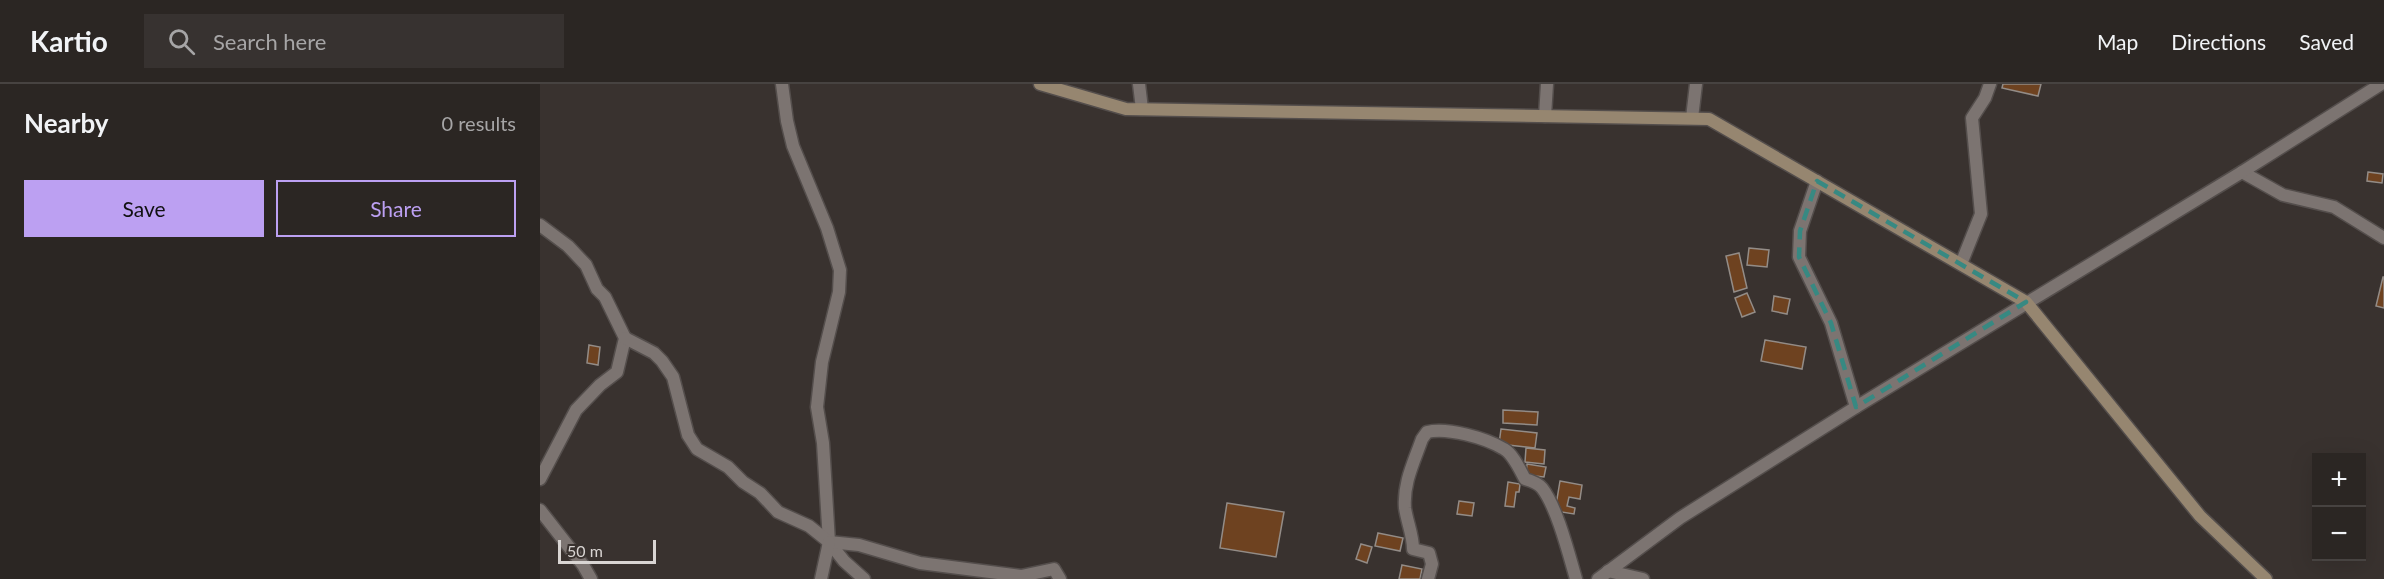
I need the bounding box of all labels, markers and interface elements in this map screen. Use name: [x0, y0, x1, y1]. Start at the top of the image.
search box: [144, 14, 564, 68]
text: Kartio: [30, 24, 108, 58]
icon: search: [165, 25, 198, 58]
text: Search here: [213, 28, 326, 55]
text: Map: [2097, 29, 2138, 54]
text: Directions: [2171, 29, 2266, 54]
text: Saved: [2299, 29, 2354, 54]
text: Nearby: [24, 107, 109, 139]
text: 0 results: [441, 111, 516, 135]
button: Save: [24, 180, 264, 237]
button: Share: [276, 180, 516, 237]
map controls: [2312, 453, 2366, 561]
button: +: [2312, 453, 2366, 507]
button: −: [2312, 507, 2366, 561]
scale bar: [558, 537, 656, 564]
text: 50 m: [567, 541, 603, 560]

